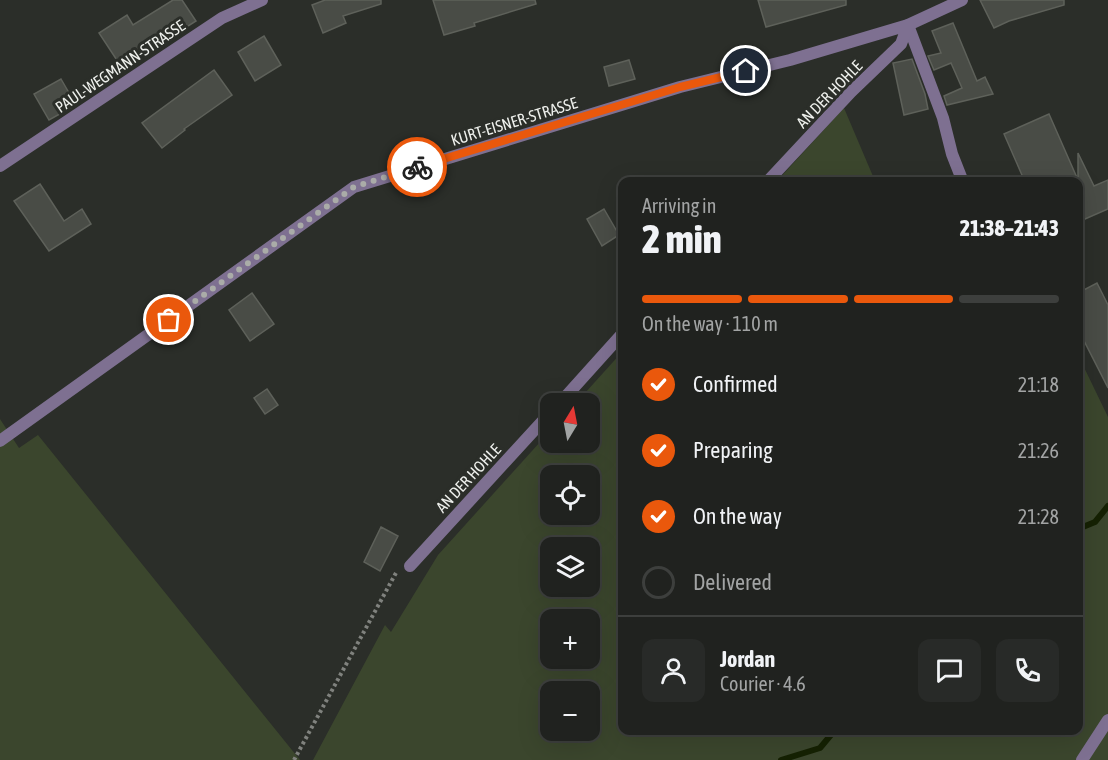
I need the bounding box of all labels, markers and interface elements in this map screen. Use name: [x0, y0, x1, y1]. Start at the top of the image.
street label: PAUL-WEGMANN-STRASSE: [52, 16, 188, 116]
pin: [720, 45, 771, 96]
icon: home: [729, 54, 762, 87]
street label: AN DER HOHLE: [793, 57, 866, 131]
street label: KURT-EISNER-STRASSE: [449, 93, 580, 149]
courier: [387, 137, 447, 197]
icon: bike: [401, 151, 434, 184]
text: Arriving in: [642, 194, 716, 217]
text: 21:38–21:43: [960, 215, 1059, 241]
text: 2 min: [642, 217, 722, 261]
pin: [143, 294, 194, 345]
icon: bag: [152, 303, 185, 336]
text: On the way · 110 m: [642, 312, 778, 335]
icon: check: [642, 368, 675, 401]
text: Confirmed: [693, 371, 778, 397]
text: 21:18: [1018, 373, 1059, 396]
north arrow: [540, 393, 600, 453]
map controls: [540, 393, 600, 741]
icon: check: [642, 434, 675, 467]
text: Preparing: [693, 437, 773, 463]
text: 21:26: [1018, 439, 1059, 462]
street label: AN DER HOHLE: [432, 440, 504, 516]
button: locate: [540, 465, 600, 525]
icon: check: [642, 500, 675, 533]
text: On the way: [693, 503, 782, 529]
text: 21:28: [1018, 505, 1059, 528]
button: layers: [540, 537, 600, 597]
text: Delivered: [693, 569, 772, 595]
button: +: [540, 609, 600, 669]
button: person: [642, 639, 705, 702]
button: chat: [918, 639, 981, 702]
button: phone: [996, 639, 1059, 702]
text: Jordan: [720, 646, 775, 672]
text: Courier · 4.6: [720, 672, 806, 695]
button: −: [540, 681, 600, 741]

